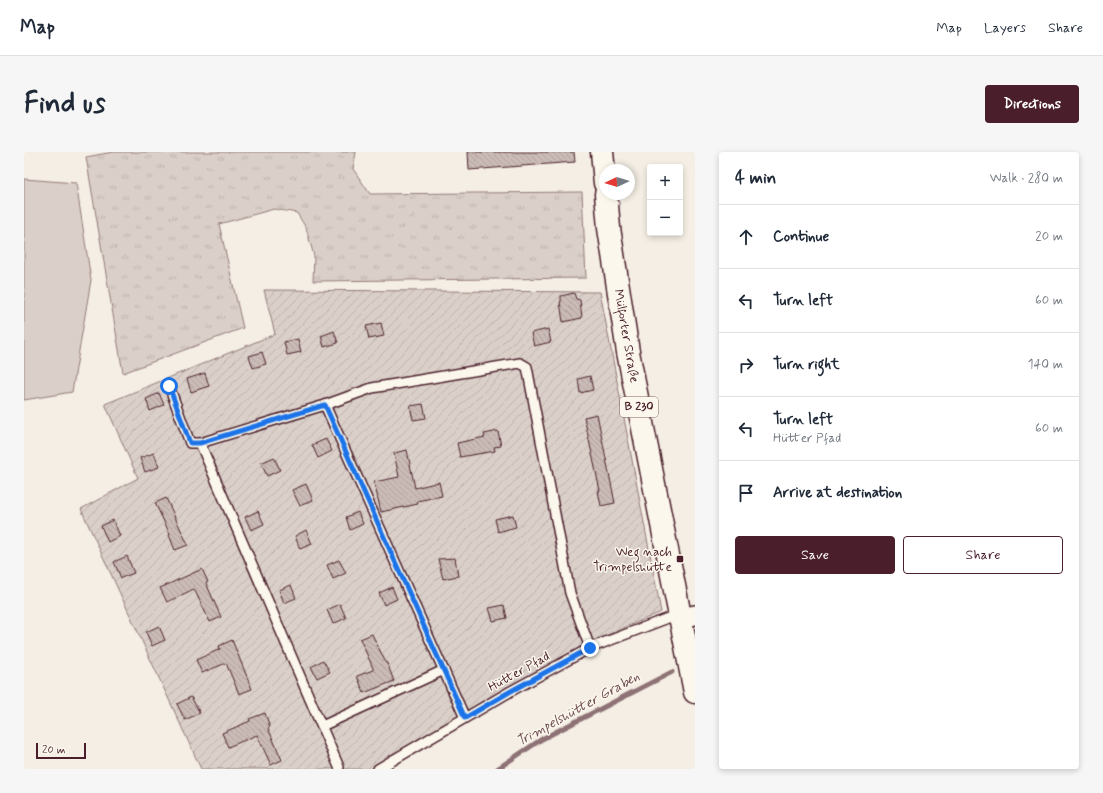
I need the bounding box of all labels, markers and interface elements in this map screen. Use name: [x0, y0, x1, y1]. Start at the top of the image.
text: Map: [20, 15, 55, 40]
text: Map: [936, 19, 962, 37]
text: Layers: [984, 19, 1026, 37]
text: Share: [1048, 19, 1083, 37]
button: Directions: [985, 85, 1079, 123]
text: Find us: [24, 86, 105, 123]
north arrow: [599, 164, 635, 200]
map controls: [647, 164, 683, 236]
button: +: [647, 164, 683, 200]
text: 4 min: [735, 167, 776, 189]
text: Walk · 280 m: [990, 170, 1063, 187]
button: −: [647, 200, 683, 236]
icon: ahead: [735, 226, 757, 248]
text: Continue: [773, 227, 829, 247]
text: 20 m: [1035, 228, 1063, 245]
street label: Mülforter Straße: [607, 288, 643, 385]
icon: left: [735, 290, 757, 312]
text: Turn left: [773, 291, 833, 311]
text: 60 m: [1035, 292, 1063, 309]
icon: right: [735, 354, 757, 376]
text: Turn right: [773, 355, 840, 375]
text: 140 m: [1028, 356, 1063, 373]
route start: [160, 377, 178, 395]
road number: B 230: [620, 397, 658, 417]
text: Turn left: [773, 410, 833, 430]
icon: left: [735, 418, 757, 440]
text: 60 m: [1035, 420, 1063, 437]
text: Hütter Pfad: [773, 430, 841, 447]
icon: arrive: [735, 482, 757, 504]
text: Arrive at destination: [773, 483, 902, 503]
button: Save: [735, 536, 895, 574]
button: Share: [903, 536, 1063, 574]
place label: Weg nach Trimpelshütte: [593, 544, 672, 576]
marker: Weg nach Trimpelshütte: [675, 554, 685, 564]
route end: [581, 639, 599, 657]
street label: Hütter Pfad: [485, 648, 553, 696]
water label: Trimpelshütter Graben: [513, 668, 643, 750]
scale bar: [36, 741, 86, 760]
text: 20 m: [42, 743, 65, 757]

